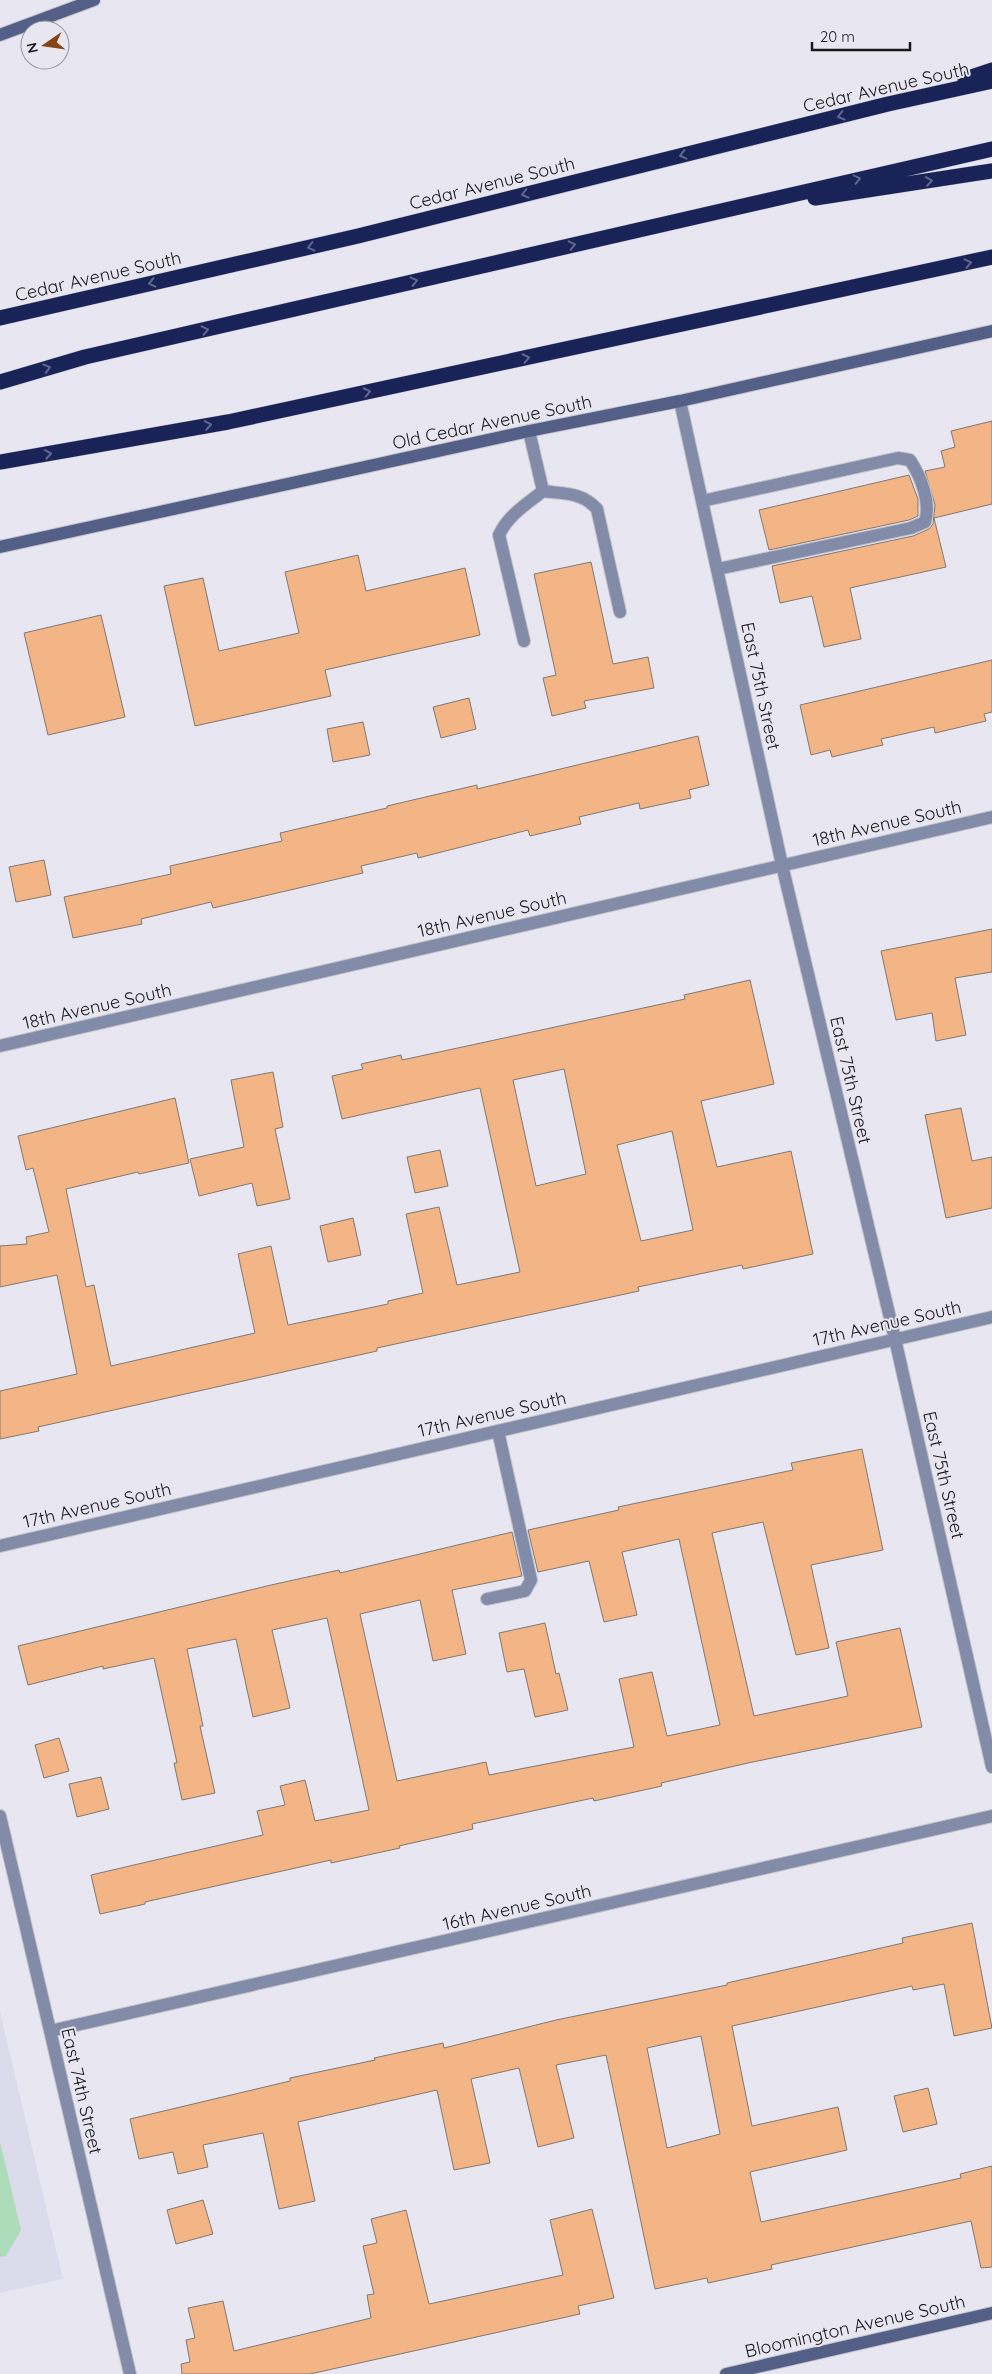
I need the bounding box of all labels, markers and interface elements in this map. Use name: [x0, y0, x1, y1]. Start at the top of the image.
north arrow: [20, 20, 70, 70]
scale bar: [812, 20, 910, 52]
text: 20 m: [820, 27, 855, 46]
text: N: [22, 41, 42, 55]
street label: Cedar Avenue South: [801, 57, 971, 117]
one-way arrow: [837, 110, 845, 120]
one-way arrow: [678, 149, 687, 160]
street label: Cedar Avenue South: [407, 151, 577, 215]
one-way arrow: [853, 174, 862, 185]
one-way arrow: [925, 176, 933, 186]
one-way arrow: [521, 188, 530, 199]
one-way arrow: [568, 240, 577, 251]
one-way arrow: [306, 241, 315, 252]
street label: Cedar Avenue South: [13, 246, 183, 306]
one-way arrow: [964, 258, 973, 269]
one-way arrow: [409, 276, 418, 287]
one-way arrow: [148, 277, 157, 288]
one-way arrow: [200, 325, 209, 336]
one-way arrow: [522, 353, 530, 364]
one-way arrow: [42, 364, 50, 374]
one-way arrow: [363, 387, 372, 398]
street label: Old Cedar Avenue South: [390, 390, 594, 454]
one-way arrow: [204, 421, 212, 431]
one-way arrow: [44, 449, 52, 459]
street label: East 75th Street: [736, 620, 786, 752]
street label: 18th Avenue South: [811, 795, 963, 851]
street label: 18th Avenue South: [416, 886, 568, 942]
street label: 18th Avenue South: [21, 978, 173, 1034]
street label: East 75th Street: [825, 1014, 877, 1146]
street label: 17th Avenue South: [811, 1295, 963, 1351]
street label: 17th Avenue South: [416, 1386, 568, 1442]
street label: East 75th Street: [918, 1409, 970, 1541]
street label: 17th Avenue South: [21, 1477, 173, 1533]
street label: 16th Avenue South: [441, 1879, 593, 1935]
street label: East 74th Street: [56, 2026, 108, 2156]
street label: Bloomington Avenue South: [743, 2289, 967, 2363]

